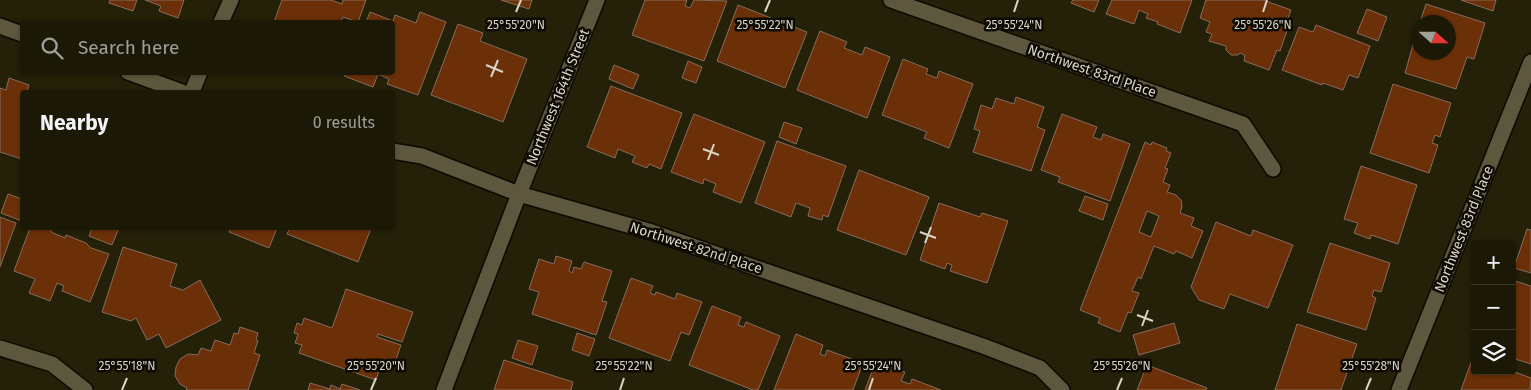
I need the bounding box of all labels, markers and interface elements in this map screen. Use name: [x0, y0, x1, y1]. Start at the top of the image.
north arrow: [1411, 15, 1456, 60]
text: 25°55'20"N: [487, 18, 545, 32]
text: 25°55'22"N: [736, 18, 794, 32]
text: 25°55'24"N: [986, 18, 1042, 32]
text: 25°55'26"N: [1234, 18, 1292, 32]
search box: [20, 20, 395, 75]
street label: Northwest 164th Street: [523, 26, 593, 168]
icon: search: [38, 34, 66, 62]
text: Search here: [78, 36, 179, 59]
street label: Northwest 83rd Place: [1025, 41, 1159, 101]
text: Nearby: [40, 110, 108, 136]
text: 0 results: [313, 113, 375, 132]
street label: Northwest 83rd Place: [1431, 163, 1497, 295]
street label: Northwest 82nd Place: [628, 219, 764, 277]
map controls: [1471, 240, 1516, 375]
button: +: [1471, 240, 1516, 285]
button: −: [1471, 285, 1516, 330]
button: layers: [1471, 330, 1516, 375]
text: 25°55'18"N: [99, 359, 155, 373]
text: 25°55'20"N: [347, 359, 405, 373]
text: 25°55'22"N: [595, 359, 653, 373]
text: 25°55'24"N: [845, 359, 901, 373]
text: 25°55'26"N: [1093, 359, 1151, 373]
text: 25°55'28"N: [1342, 359, 1400, 373]

